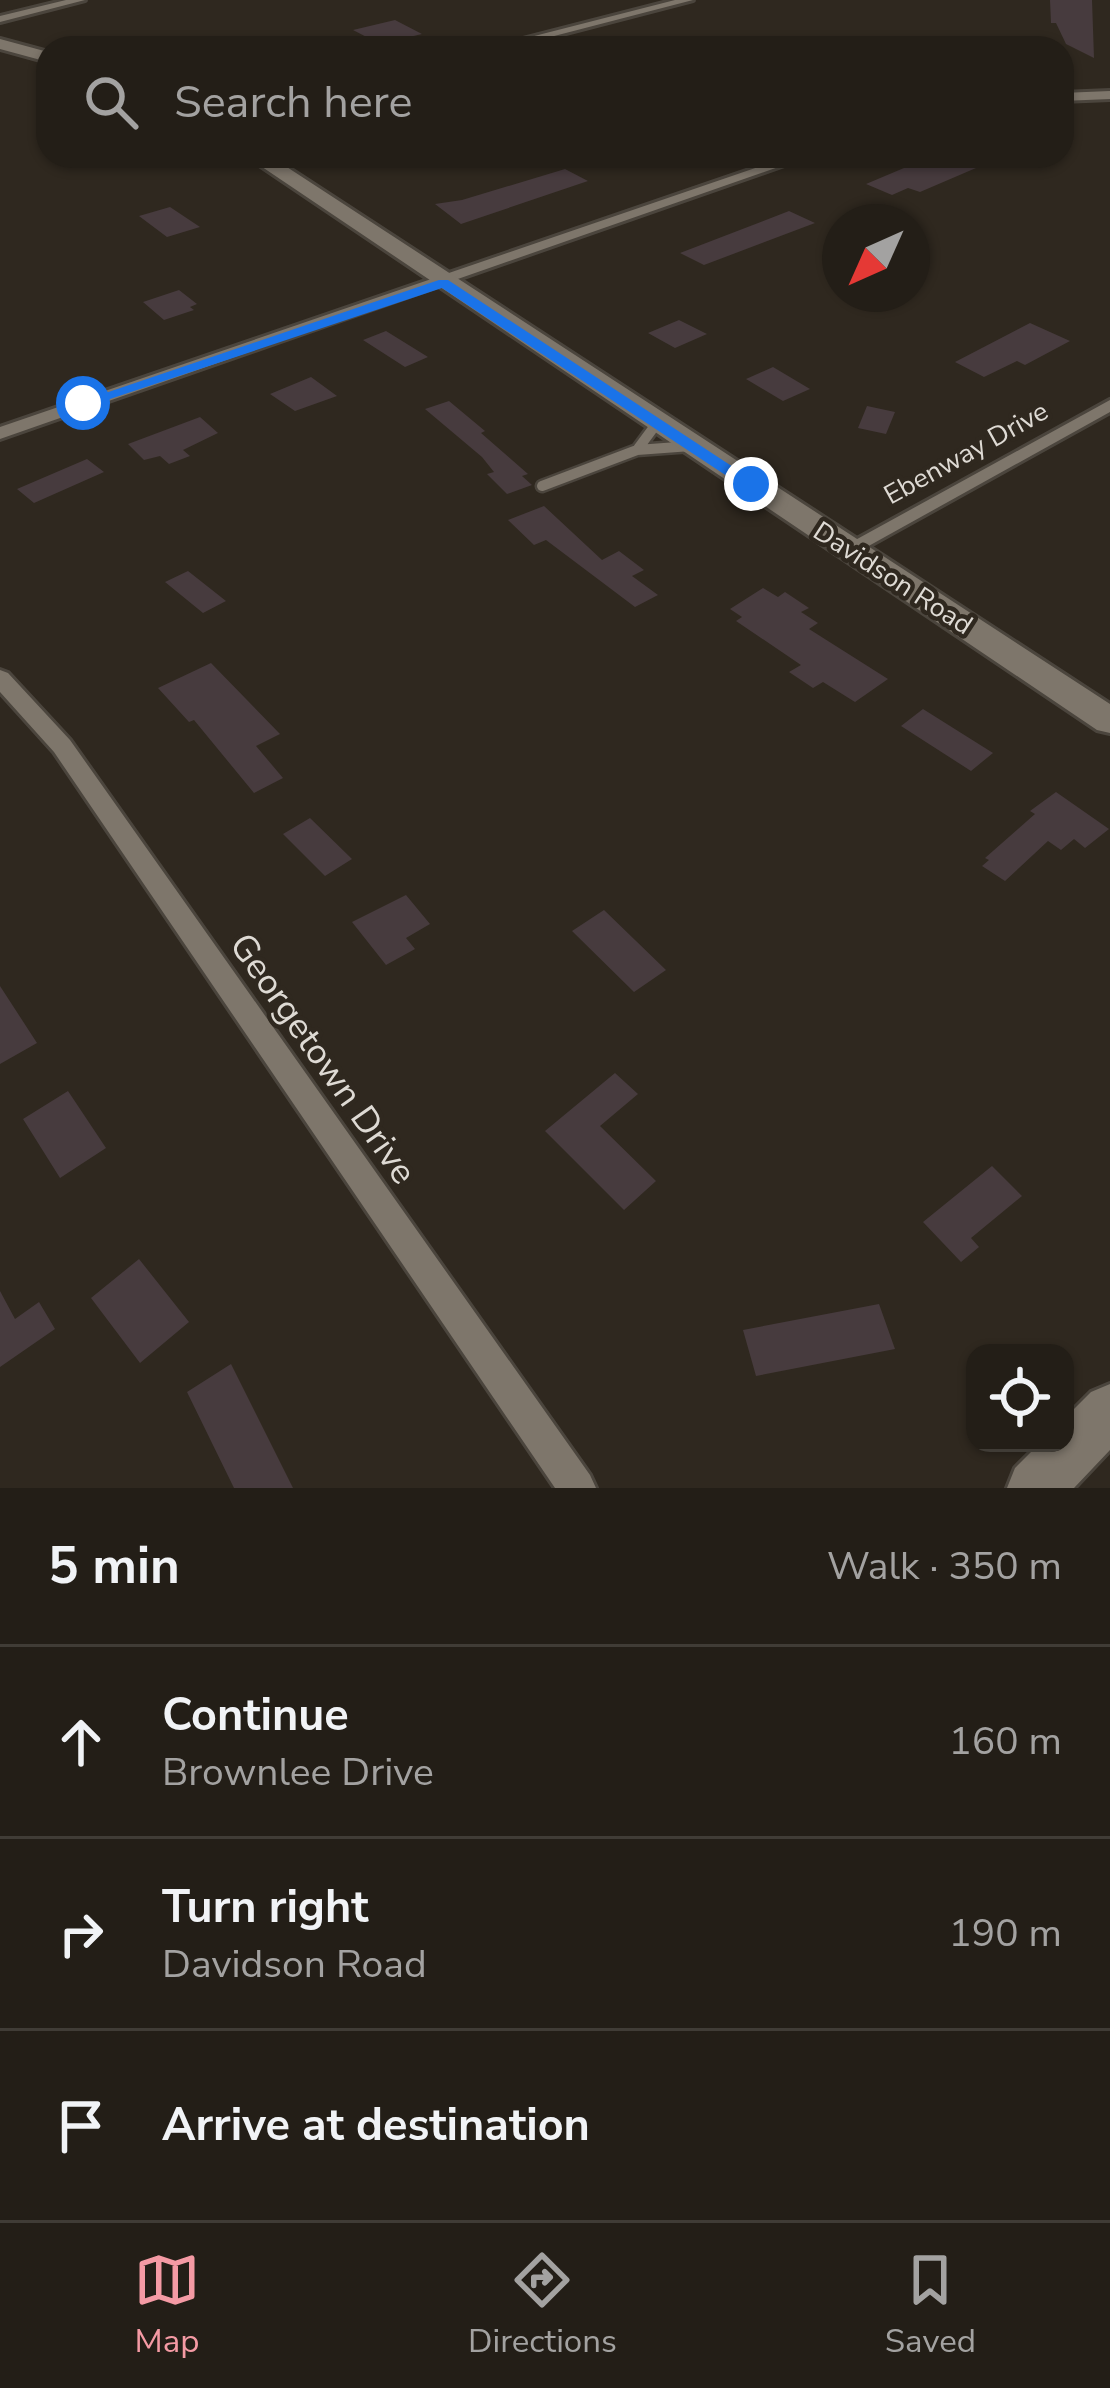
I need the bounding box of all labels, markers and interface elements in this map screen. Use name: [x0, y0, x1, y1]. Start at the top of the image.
search box: [36, 36, 1074, 168]
icon: search: [78, 69, 144, 135]
text: Search here: [174, 72, 413, 133]
north arrow: [822, 204, 930, 312]
route start: [56, 376, 110, 430]
street label: Ebenway Drive: [877, 393, 1055, 514]
route end: [724, 457, 778, 511]
street label: Davidson Road: [806, 513, 980, 644]
street label: Georgetown Drive: [218, 924, 428, 1194]
map controls: [966, 1344, 1074, 1452]
button: locate: [966, 1344, 1074, 1452]
text: 5 min: [48, 1531, 180, 1601]
text: Walk · 350 m: [827, 1540, 1062, 1593]
text: Continue: [162, 1685, 349, 1746]
icon: ahead: [48, 1709, 114, 1775]
text: 160 m: [948, 1715, 1062, 1768]
text: Brownlee Drive: [162, 1746, 434, 1799]
text: Turn right: [162, 1877, 369, 1938]
icon: right: [48, 1901, 114, 1967]
text: 190 m: [948, 1907, 1062, 1960]
text: Davidson Road: [162, 1938, 427, 1991]
icon: arrive: [48, 2093, 114, 2159]
text: Arrive at destination: [162, 2095, 590, 2156]
tab: Map: [134, 2247, 200, 2364]
tab: Directions: [468, 2247, 617, 2364]
tab: Saved: [885, 2247, 976, 2364]

